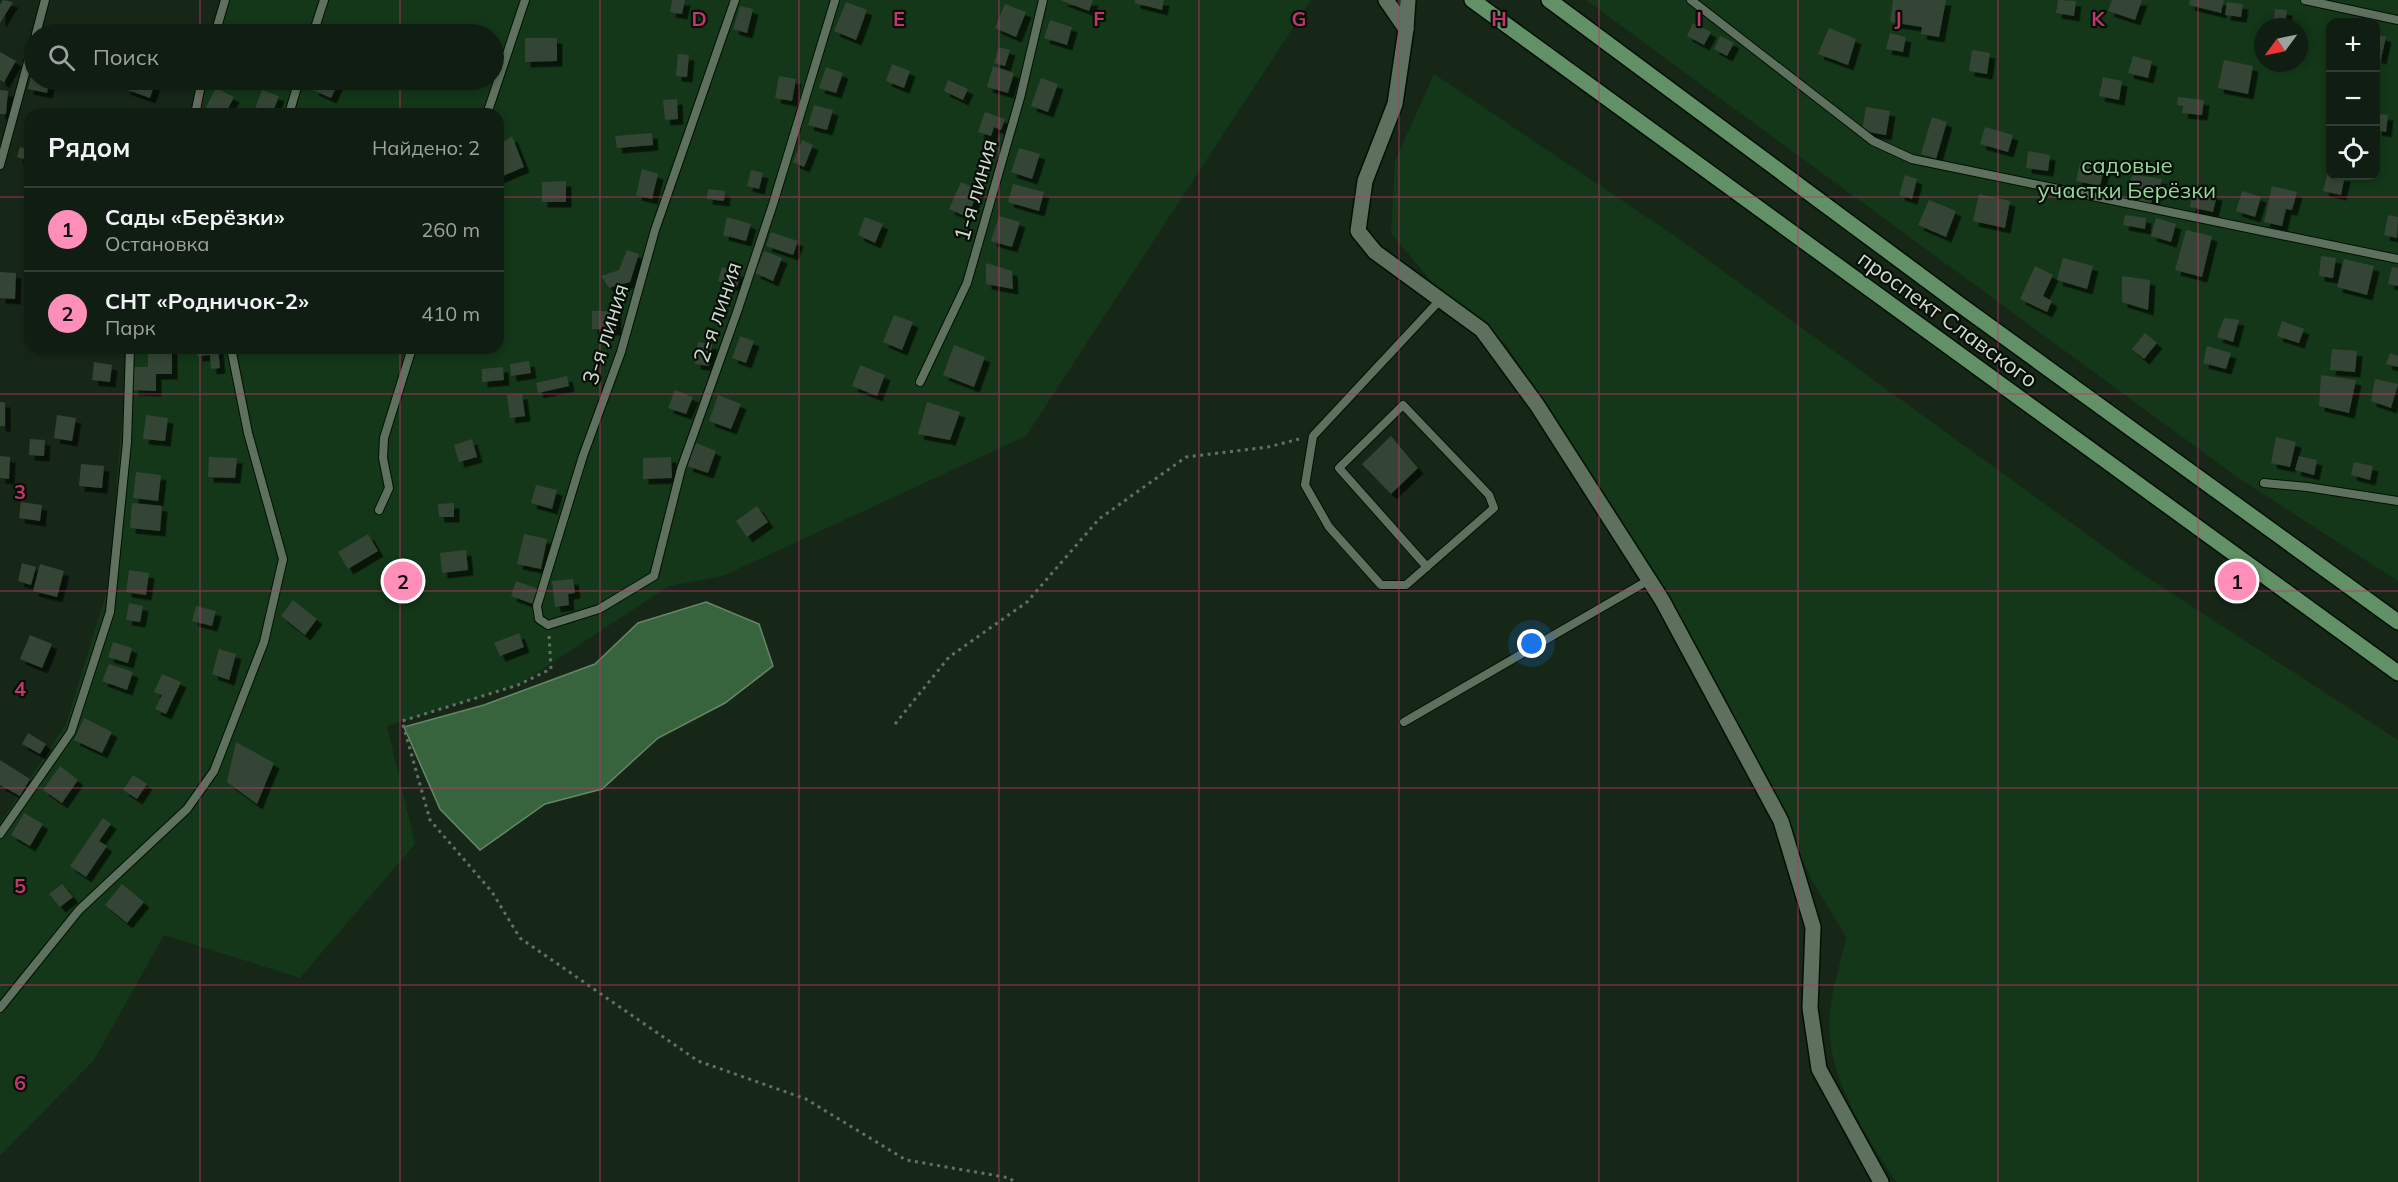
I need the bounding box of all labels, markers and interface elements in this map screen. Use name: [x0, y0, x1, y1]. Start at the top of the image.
text: D: [691, 6, 707, 31]
text: E: [893, 6, 905, 31]
text: F: [1093, 6, 1105, 31]
text: G: [1292, 6, 1306, 31]
text: H: [1491, 6, 1507, 31]
text: I: [1696, 6, 1702, 31]
text: J: [1894, 6, 1902, 31]
text: K: [2091, 6, 2105, 31]
north arrow: [2254, 18, 2308, 72]
map controls: [2326, 18, 2380, 180]
button: +: [2326, 18, 2380, 72]
search box: [24, 24, 504, 90]
icon: search: [45, 41, 78, 74]
text: Поиск: [93, 43, 159, 71]
button: −: [2326, 72, 2380, 126]
button: locate: [2326, 126, 2380, 180]
text: Рядом: [48, 131, 131, 164]
text: Найдено: 2: [372, 135, 480, 160]
street label: 1-я линия: [947, 136, 1003, 244]
park label: садовые участки Берёзки: [2038, 151, 2216, 204]
text: Сады «Берёзки»: [105, 203, 285, 231]
text: 1: [62, 217, 74, 242]
text: 260 m: [421, 217, 480, 242]
text: Остановка: [105, 231, 210, 256]
street label: проспект Славского: [1853, 244, 2043, 394]
street label: 2-я линия: [687, 258, 747, 366]
street label: 3-я линия: [575, 280, 635, 388]
text: СНТ «Родничок-2»: [105, 287, 309, 315]
text: 2: [62, 301, 74, 326]
text: 410 m: [421, 301, 480, 326]
text: Парк: [105, 315, 155, 340]
text: 3: [14, 479, 26, 504]
pin: 2: [384, 558, 422, 604]
pin: 1: [2218, 558, 2256, 604]
your location: [1517, 629, 1546, 658]
text: 4: [14, 676, 26, 701]
text: 5: [14, 873, 26, 898]
text: 6: [14, 1070, 26, 1095]

